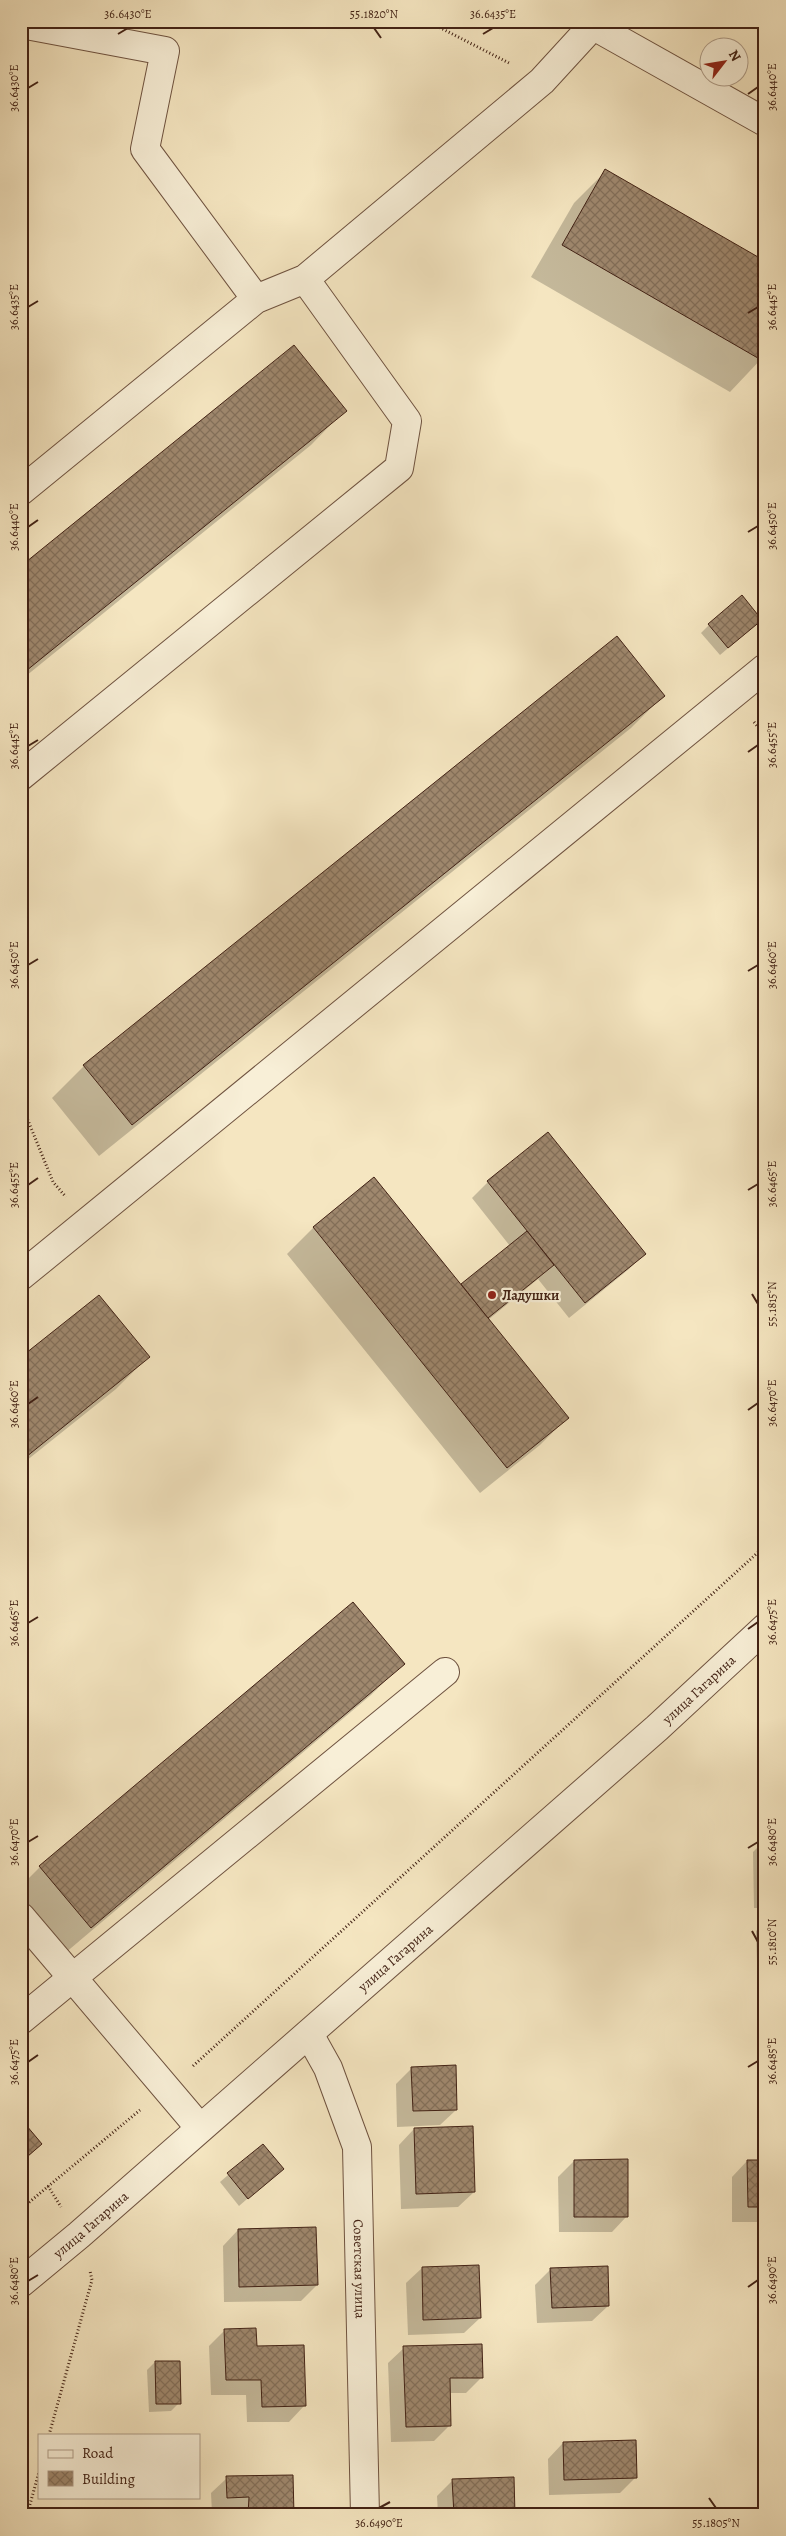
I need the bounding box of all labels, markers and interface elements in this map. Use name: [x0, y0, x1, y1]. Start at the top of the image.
text: 36.6430°E: [104, 6, 152, 22]
text: 55.1820°N: [350, 6, 398, 22]
text: 36.6435°E: [470, 6, 516, 22]
north arrow: [698, 38, 748, 88]
text: N: [724, 46, 745, 65]
text: 36.6440°E: [764, 63, 780, 111]
text: 36.6430°E: [6, 64, 22, 112]
text: 36.6435°E: [6, 284, 22, 330]
text: 36.6445°E: [764, 284, 780, 330]
text: 36.6450°E: [764, 502, 780, 550]
text: 36.6440°E: [6, 503, 22, 551]
text: 36.6455°E: [764, 722, 780, 768]
text: 36.6445°E: [6, 723, 22, 769]
text: 36.6450°E: [6, 941, 22, 989]
text: 36.6460°E: [764, 941, 780, 989]
text: 36.6465°E: [764, 1161, 780, 1207]
text: 36.6455°E: [6, 1162, 22, 1208]
text: 55.1815°N: [764, 1281, 780, 1327]
place label: Ладушки: [502, 1286, 559, 1305]
marker: Ладушки: [486, 1289, 498, 1301]
text: 36.6470°E: [764, 1379, 780, 1427]
text: 36.6460°E: [6, 1380, 22, 1428]
text: 36.6475°E: [764, 1599, 780, 1645]
text: 36.6465°E: [6, 1600, 22, 1646]
street label: улица Гагарина: [658, 1651, 740, 1729]
text: 36.6470°E: [6, 1818, 22, 1866]
text: 36.6480°E: [764, 1818, 780, 1866]
text: 55.1810°N: [764, 1918, 780, 1965]
street label: улица Гагарина: [353, 1920, 437, 1997]
text: 36.6485°E: [764, 2038, 780, 2084]
text: 36.6475°E: [6, 2039, 22, 2085]
street label: улица Гагарина: [49, 2187, 133, 2263]
street label: Советская улица: [349, 2219, 370, 2319]
text: 36.6490°E: [764, 2256, 780, 2304]
text: 36.6480°E: [6, 2257, 22, 2305]
legend: [38, 2434, 200, 2498]
text: Road: [82, 2443, 114, 2463]
text: Building: [82, 2469, 135, 2489]
text: 36.6490°E: [355, 2515, 403, 2531]
text: 55.1805°N: [692, 2515, 740, 2531]

